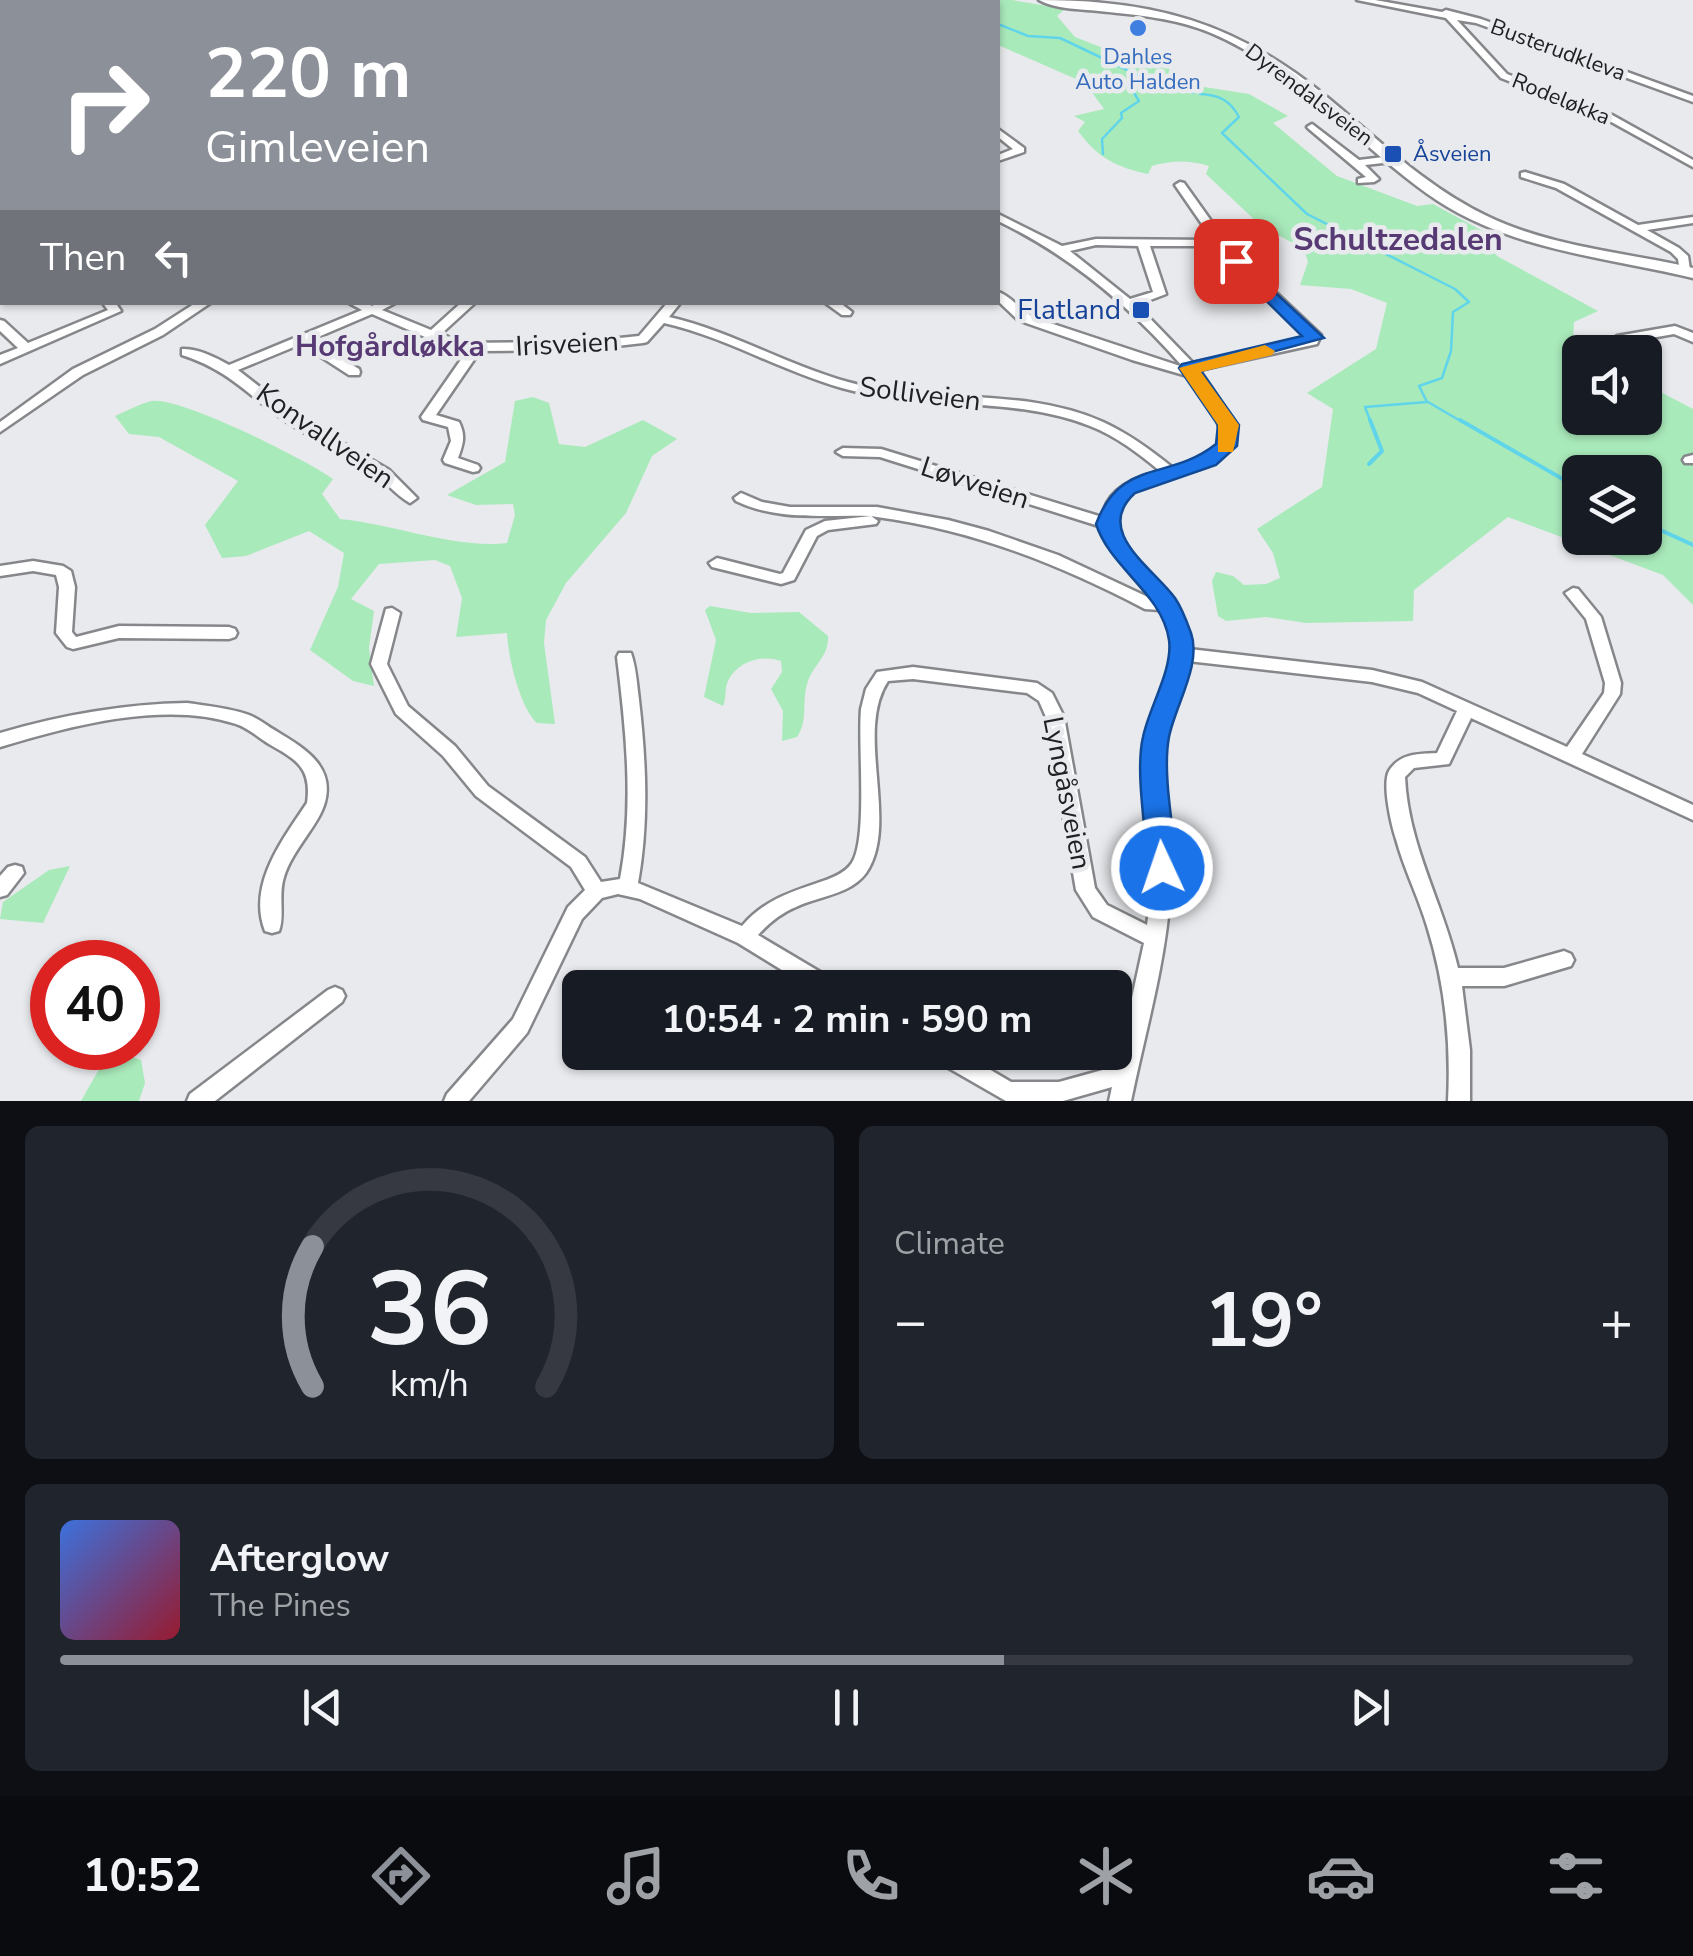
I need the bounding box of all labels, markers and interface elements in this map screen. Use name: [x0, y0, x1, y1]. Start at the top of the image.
street label: Busterudkleva: [1486, 12, 1630, 88]
marker: Dahles Auto Halden: [1127, 17, 1149, 39]
text: 220 m: [205, 26, 411, 122]
street label: Dyrendalsveien: [1239, 37, 1379, 153]
icon: right: [40, 40, 170, 170]
place label: Dahles Auto Halden: [1075, 42, 1201, 97]
street label: Rodeløkka: [1507, 66, 1615, 132]
text: Gimleveien: [205, 117, 430, 178]
place label: Åsveien: [1413, 139, 1491, 169]
marker: Åsveien: [1382, 143, 1404, 165]
district label: Schultzedalen: [1293, 218, 1503, 261]
pin: [1194, 219, 1279, 304]
icon: left: [146, 230, 201, 285]
text: Then: [40, 232, 126, 283]
icon: arrive: [1209, 234, 1264, 289]
place label: Flatland: [1017, 291, 1121, 329]
marker: Flatland: [1130, 299, 1152, 321]
street label: Irisveien: [514, 322, 620, 366]
district label: Hofgårdløkka: [295, 326, 485, 367]
map controls: [1562, 335, 1662, 555]
button: sound: [1562, 335, 1662, 435]
street label: Solliveien: [857, 368, 983, 420]
street label: Konvallveien: [249, 375, 401, 497]
street label: Løvveien: [916, 448, 1034, 518]
button: layers: [1562, 455, 1662, 555]
street label: Lyngåsveien: [1034, 713, 1100, 873]
position arrow: [1110, 816, 1214, 920]
speed limit sign: 40: [30, 940, 160, 1070]
text: 10:54 · 2 min · 590 m: [662, 994, 1032, 1045]
text: Climate: [894, 1222, 1005, 1265]
text: 36: [367, 1239, 492, 1381]
text: 19°: [1204, 1270, 1323, 1372]
text: −: [894, 1284, 927, 1359]
text: +: [1600, 1284, 1633, 1359]
text: km/h: [390, 1360, 469, 1409]
text: Afterglow: [210, 1533, 389, 1584]
text: The Pines: [210, 1584, 351, 1627]
icon: previous: [295, 1680, 350, 1735]
icon: pause: [819, 1680, 874, 1735]
icon: next: [1343, 1680, 1398, 1735]
icon: directions: [366, 1841, 436, 1911]
icon: music: [601, 1841, 671, 1911]
icon: phone: [836, 1841, 906, 1911]
icon: climate: [1071, 1841, 1141, 1911]
icon: car: [1306, 1841, 1376, 1911]
icon: filters: [1541, 1841, 1611, 1911]
text: 10:52: [82, 1846, 202, 1907]

